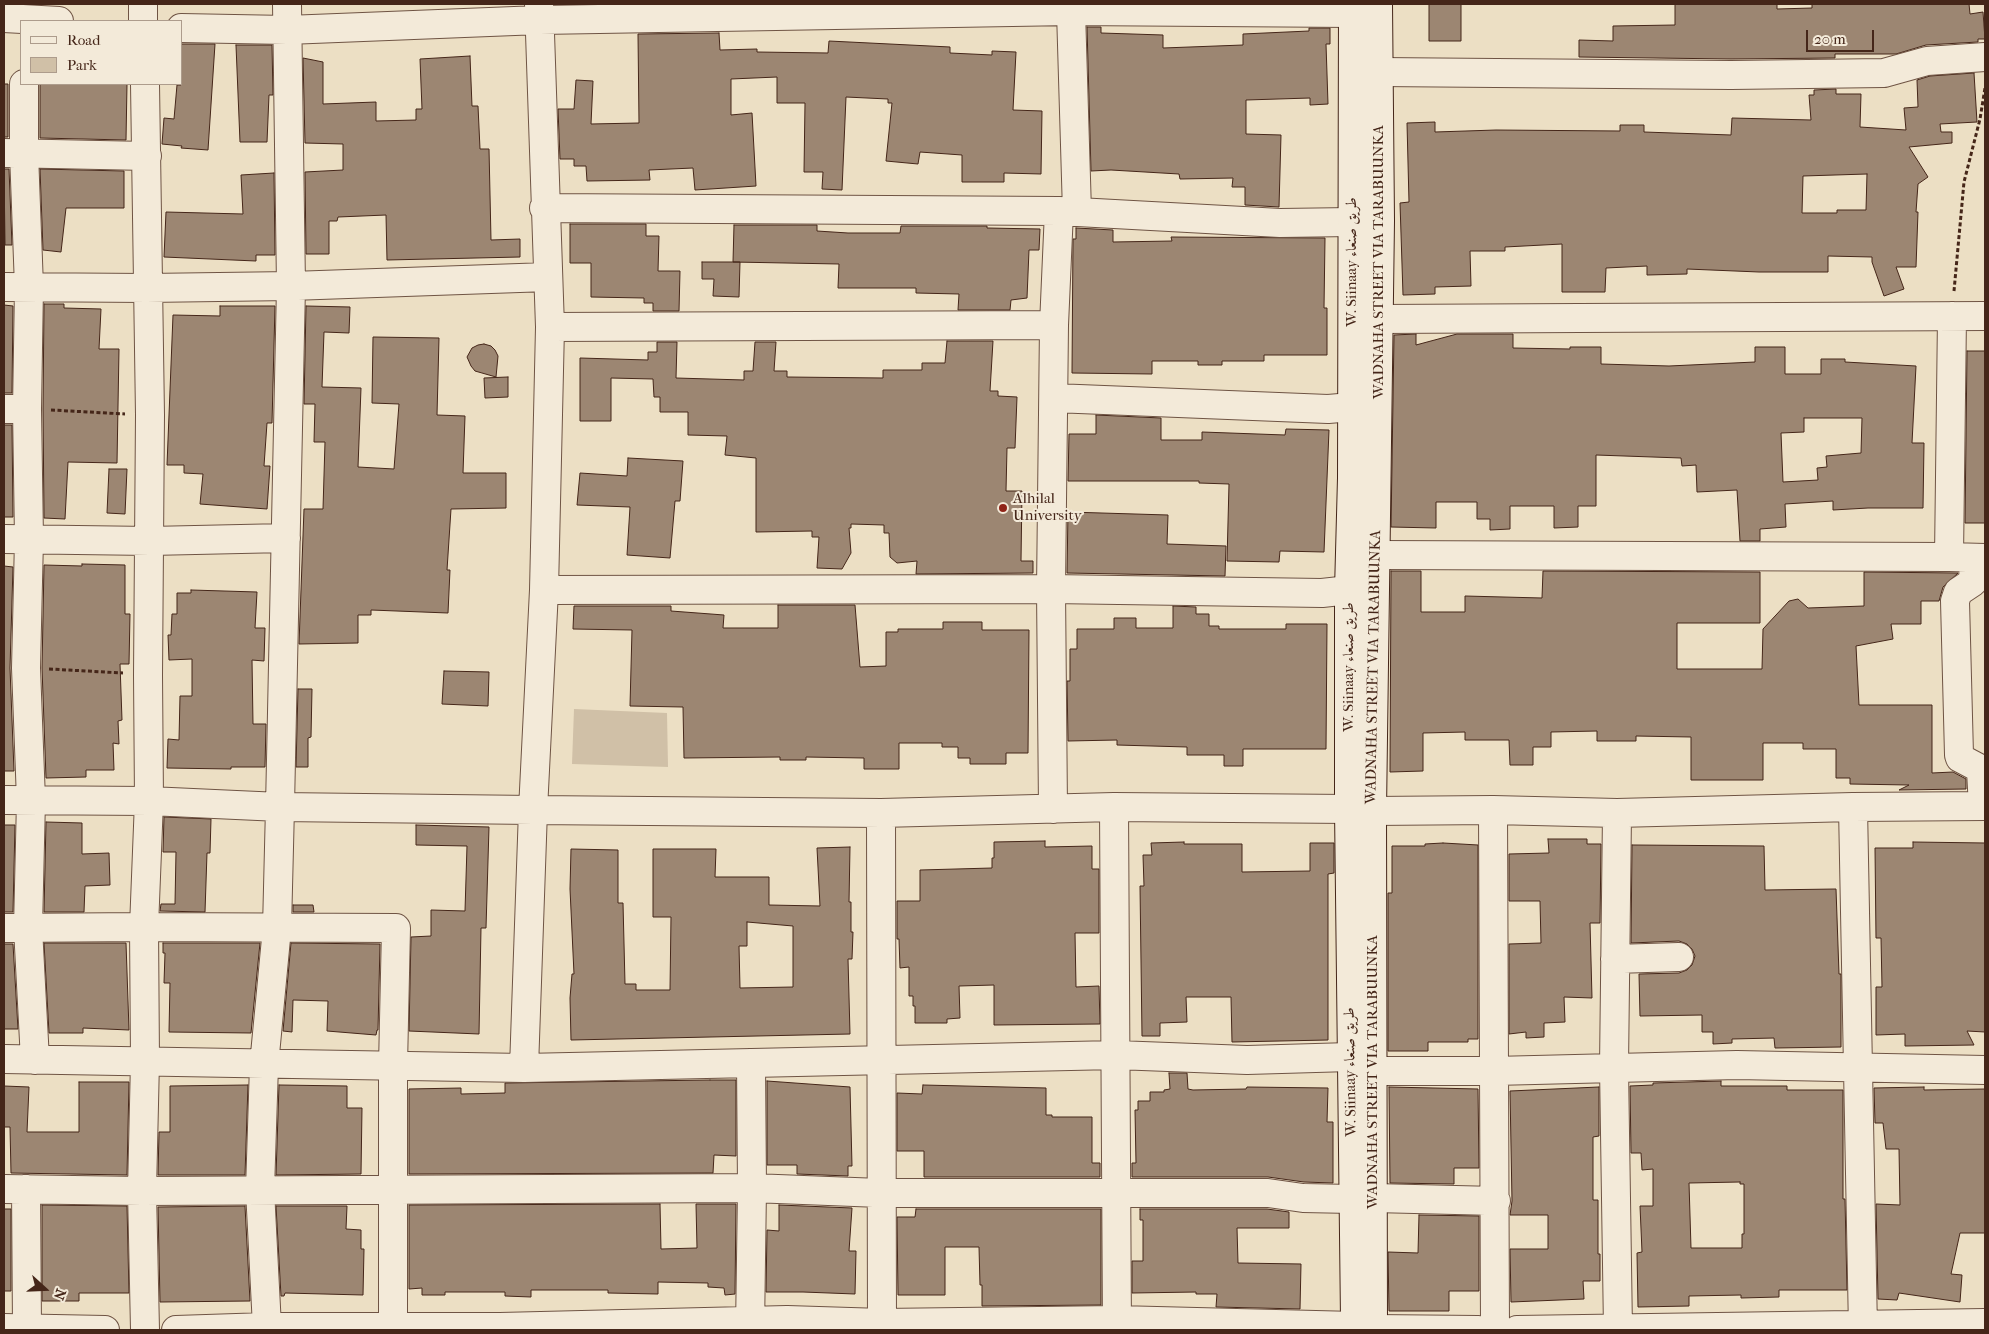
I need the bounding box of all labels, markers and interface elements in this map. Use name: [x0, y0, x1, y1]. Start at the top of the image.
legend: [20, 20, 182, 85]
scale bar: [1809, 20, 1876, 52]
text: 20 m: [1814, 30, 1846, 48]
text: Road: [67, 31, 100, 49]
text: Park: [67, 56, 97, 74]
street label: WADNAHA STREET VIA TARABUUNKA: [1370, 125, 1388, 399]
street label: W. Siinaay طريق صنعاء: [1343, 197, 1361, 327]
place label: Alhilal University: [1013, 490, 1082, 525]
marker: Alhilal University: [997, 502, 1009, 514]
street label: WADNAHA STREET VIA TARABUUNKA: [1363, 530, 1385, 804]
street label: W. Siinaay طريق صنعاء: [1340, 602, 1358, 732]
street label: WADNAHA STREET VIA TARABUUNKA: [1364, 935, 1382, 1209]
street label: W. Siinaay طريق صنعاء: [1341, 1007, 1361, 1137]
north arrow: [20, 1264, 70, 1314]
text: N: [50, 1286, 69, 1302]

